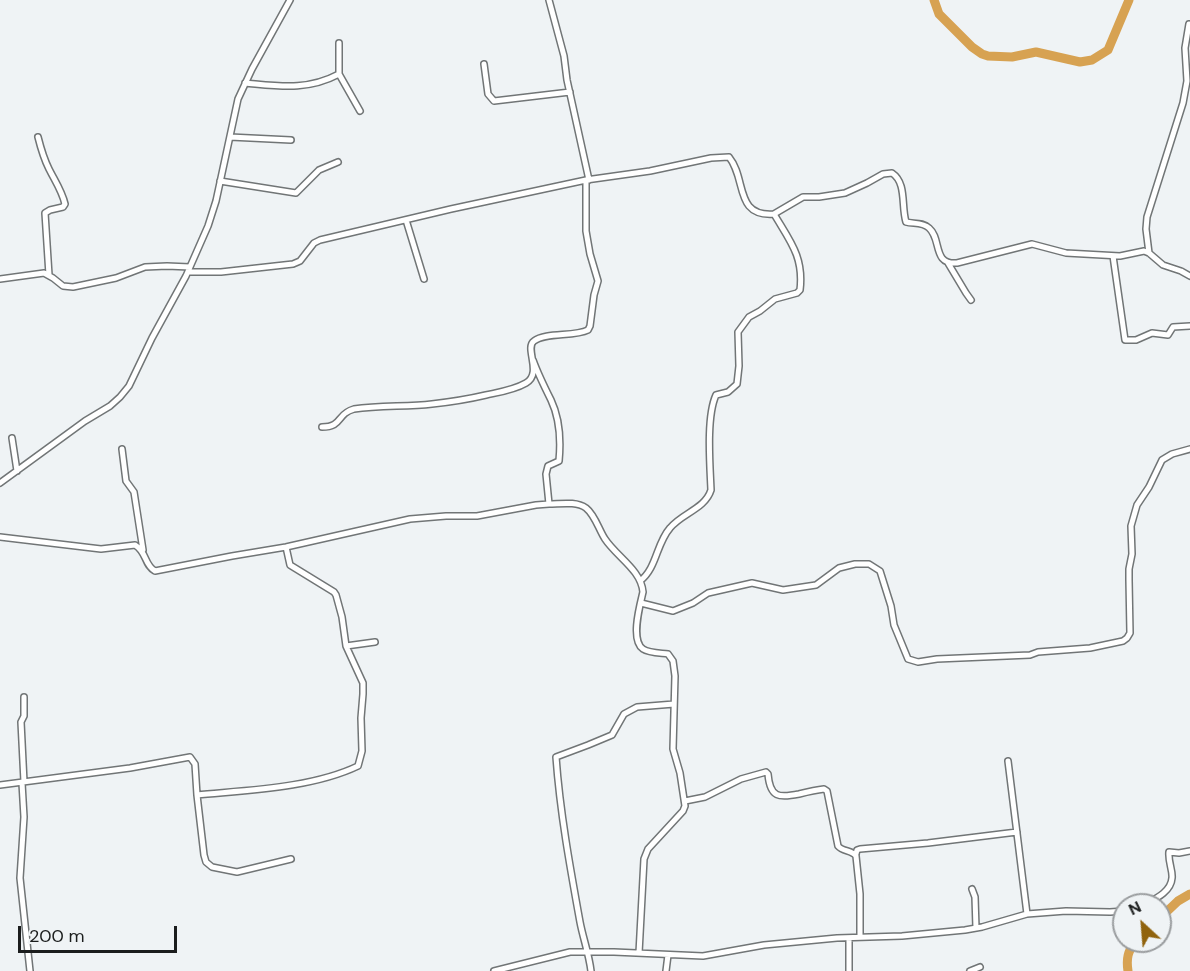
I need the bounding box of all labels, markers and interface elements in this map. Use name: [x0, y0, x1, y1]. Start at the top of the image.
north arrow: [1112, 893, 1172, 953]
text: N: [1125, 896, 1145, 920]
scale bar: [21, 914, 180, 952]
text: 200 m: [29, 924, 85, 948]

